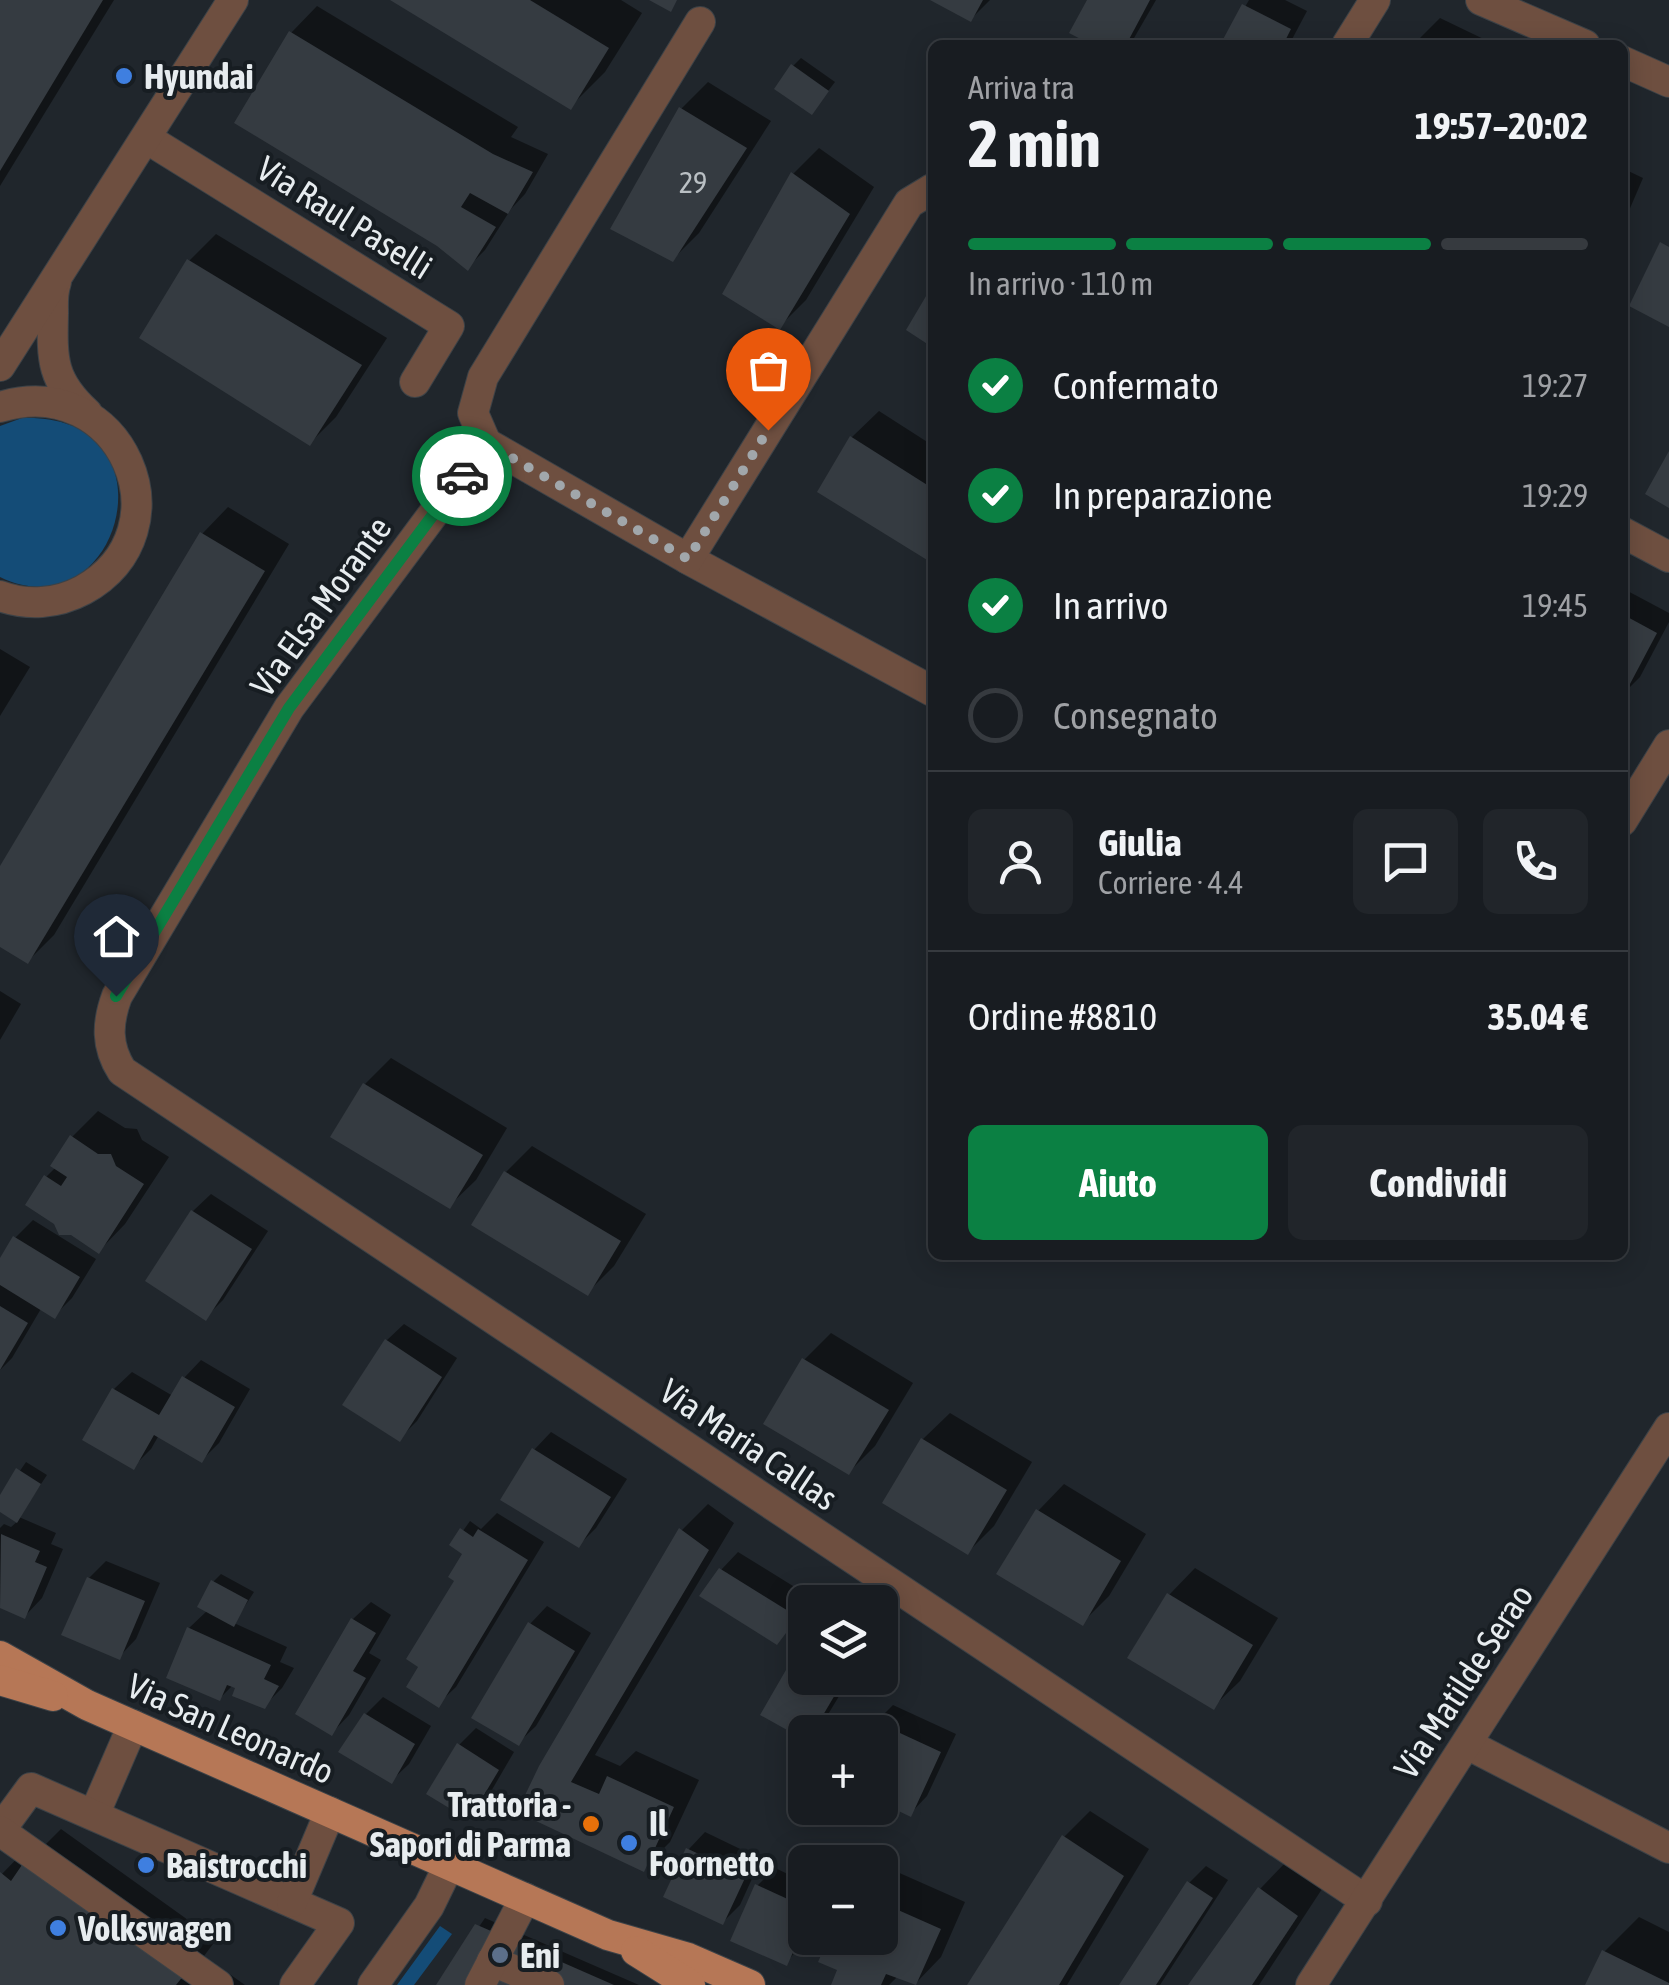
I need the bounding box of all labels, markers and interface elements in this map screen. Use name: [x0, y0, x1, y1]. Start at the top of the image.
place label: Hyundai: [144, 56, 254, 96]
marker: Hyundai: [113, 65, 135, 87]
text: Arriva tra: [968, 69, 1075, 106]
text: 19:57–20:02: [1415, 104, 1588, 147]
text: 2 min: [968, 106, 1101, 181]
street label: Via Raul Paselli: [250, 147, 440, 287]
house number: 29: [679, 165, 707, 199]
text: In arrivo · 110 m: [968, 265, 1153, 302]
pin: [726, 328, 811, 431]
icon: bag: [741, 343, 796, 398]
icon: check: [968, 358, 1023, 413]
text: Confermato: [1053, 364, 1219, 407]
text: 19:27: [1522, 367, 1588, 404]
courier: [412, 426, 512, 526]
icon: car: [435, 449, 490, 504]
icon: check: [968, 468, 1023, 523]
text: In preparazione: [1053, 474, 1273, 517]
text: 19:29: [1522, 477, 1588, 514]
street label: Via Elsa Morante: [241, 508, 399, 704]
icon: check: [968, 578, 1023, 633]
text: In arrivo: [1053, 584, 1168, 627]
text: 19:45: [1522, 587, 1588, 624]
text: Consegnato: [1053, 694, 1218, 737]
button: person: [968, 809, 1073, 914]
button: chat: [1353, 809, 1458, 914]
button: phone: [1483, 809, 1588, 914]
text: Giulia: [1098, 821, 1182, 864]
text: Corriere · 4.4: [1098, 864, 1244, 901]
pin: [74, 894, 159, 997]
icon: home: [89, 909, 144, 964]
text: Ordine #8810: [968, 995, 1157, 1038]
text: 35.04 €: [1487, 995, 1588, 1038]
button: Aiuto: [968, 1125, 1268, 1240]
button: Condividi: [1288, 1125, 1588, 1240]
street label: Via Maria Callas: [653, 1370, 845, 1518]
street label: Via Matilde Serao: [1385, 1576, 1541, 1786]
map controls: [788, 1585, 898, 1955]
button: layers: [788, 1585, 898, 1695]
street label: Via San Leonardo: [122, 1665, 340, 1791]
button: +: [788, 1715, 898, 1825]
place label: Trattoria - Sapori di Parma: [370, 1784, 571, 1864]
place label: Il Foornetto: [649, 1803, 775, 1883]
marker: Trattoria - Sapori di Parma: [580, 1813, 602, 1835]
marker: Il Foornetto: [618, 1832, 640, 1854]
place label: Baistrocchi: [166, 1845, 307, 1885]
button: −: [788, 1845, 898, 1955]
marker: Baistrocchi: [135, 1854, 157, 1876]
place label: Volkswagen: [77, 1908, 232, 1948]
marker: Volkswagen: [47, 1917, 69, 1939]
place label: Eni: [520, 1935, 560, 1975]
marker: Eni: [489, 1944, 511, 1966]

